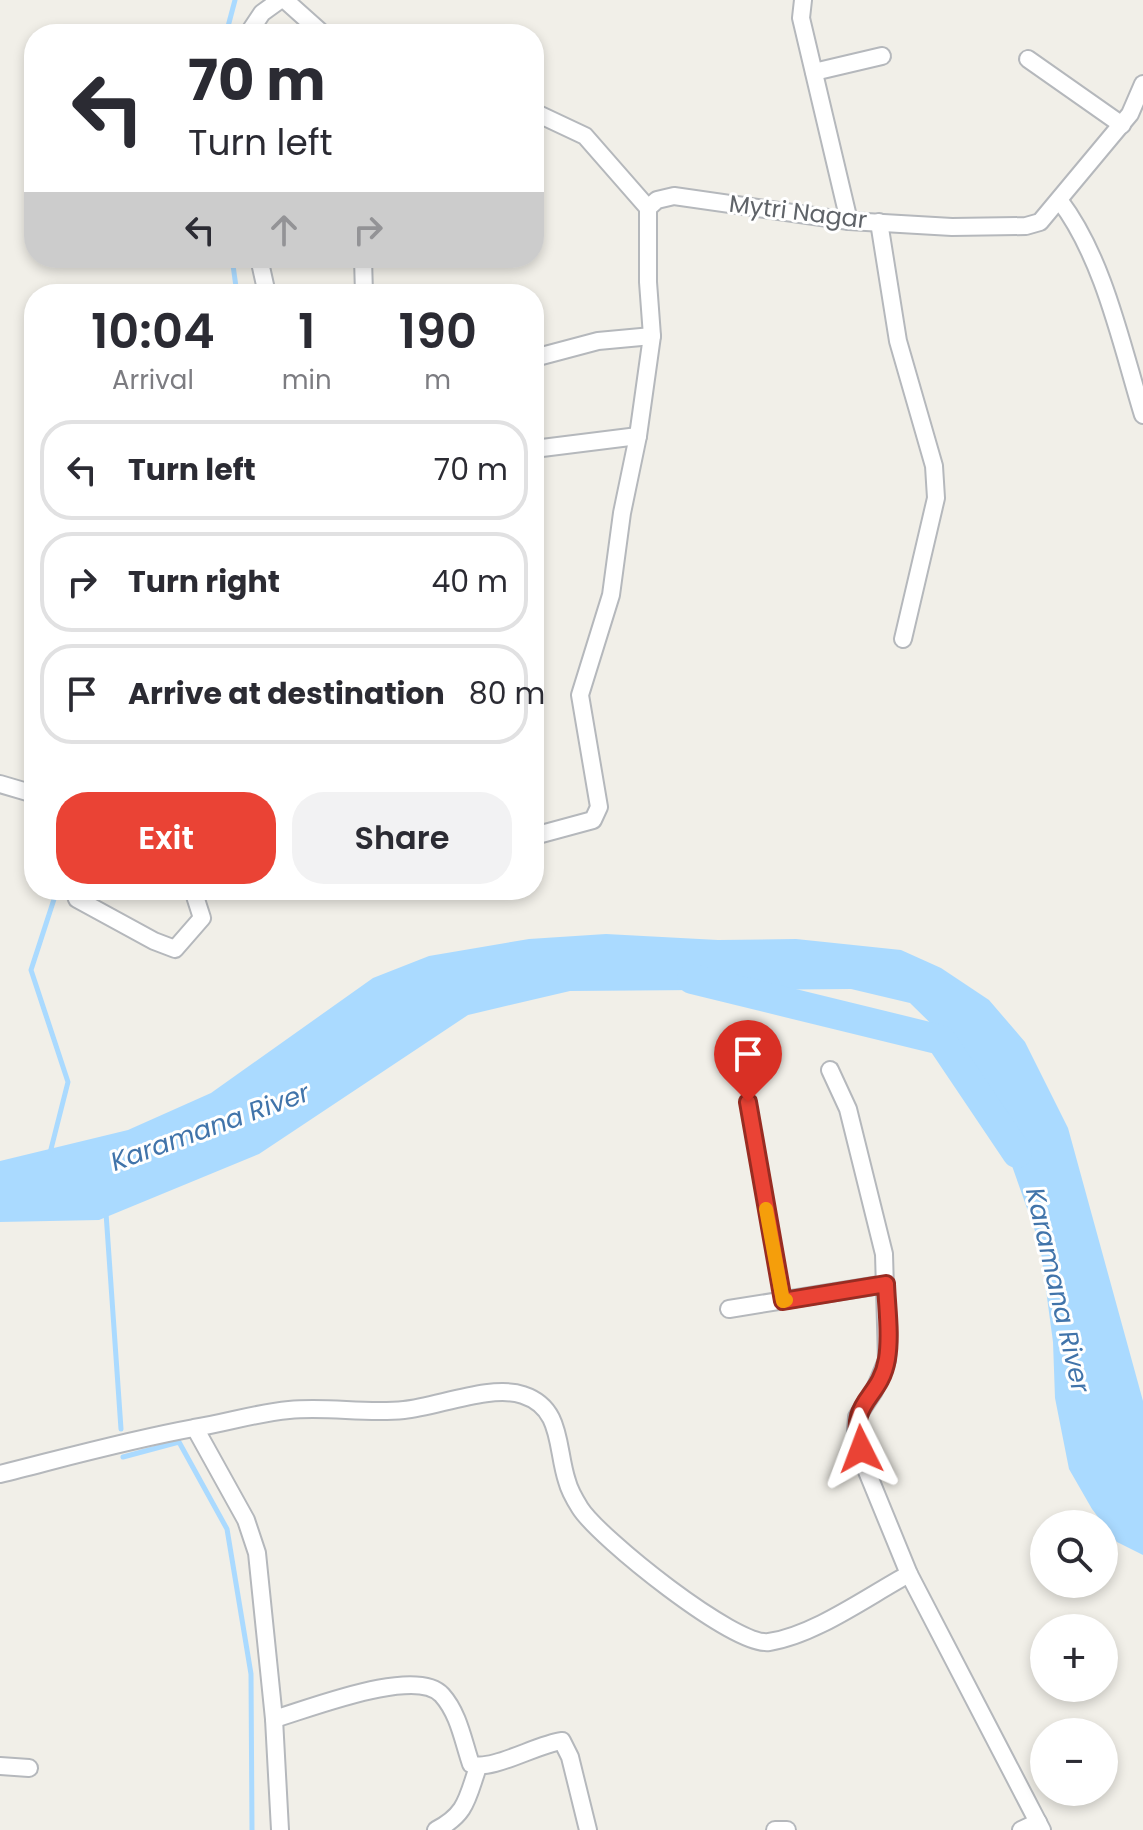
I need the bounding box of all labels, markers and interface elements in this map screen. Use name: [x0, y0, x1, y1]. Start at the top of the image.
text: 70 m: [188, 41, 326, 120]
icon: left: [56, 56, 160, 160]
text: Turn left: [188, 117, 333, 168]
street label: Mytri Nagar: [727, 187, 869, 236]
icon: left: [178, 208, 222, 252]
icon: ahead: [262, 208, 306, 252]
icon: right: [346, 208, 390, 252]
text: 10:04: [91, 298, 215, 365]
text: 1: [298, 298, 315, 365]
text: 190: [399, 298, 477, 365]
text: Arrival: [112, 362, 194, 398]
text: min: [282, 362, 332, 398]
text: m: [424, 362, 451, 398]
icon: left: [60, 448, 104, 492]
text: Turn left: [128, 448, 256, 491]
text: 70 m: [434, 448, 508, 491]
icon: right: [60, 560, 104, 604]
text: Turn right: [128, 560, 280, 603]
text: 40 m: [431, 560, 508, 603]
icon: arrive: [60, 672, 104, 716]
text: Arrive at destination: [128, 672, 445, 715]
text: 80 m: [469, 672, 545, 715]
button: Exit: [56, 792, 276, 884]
button: Share: [292, 792, 512, 884]
pin: [714, 1020, 782, 1102]
icon: arrive: [726, 1032, 770, 1076]
water label: Karamana River: [105, 1074, 316, 1180]
water label: Karamana River: [1017, 1184, 1099, 1397]
position arrow: [819, 1407, 903, 1491]
map controls: [1030, 1510, 1118, 1806]
button: search: [1030, 1510, 1118, 1598]
button: +: [1030, 1614, 1118, 1702]
button: −: [1030, 1718, 1118, 1806]

